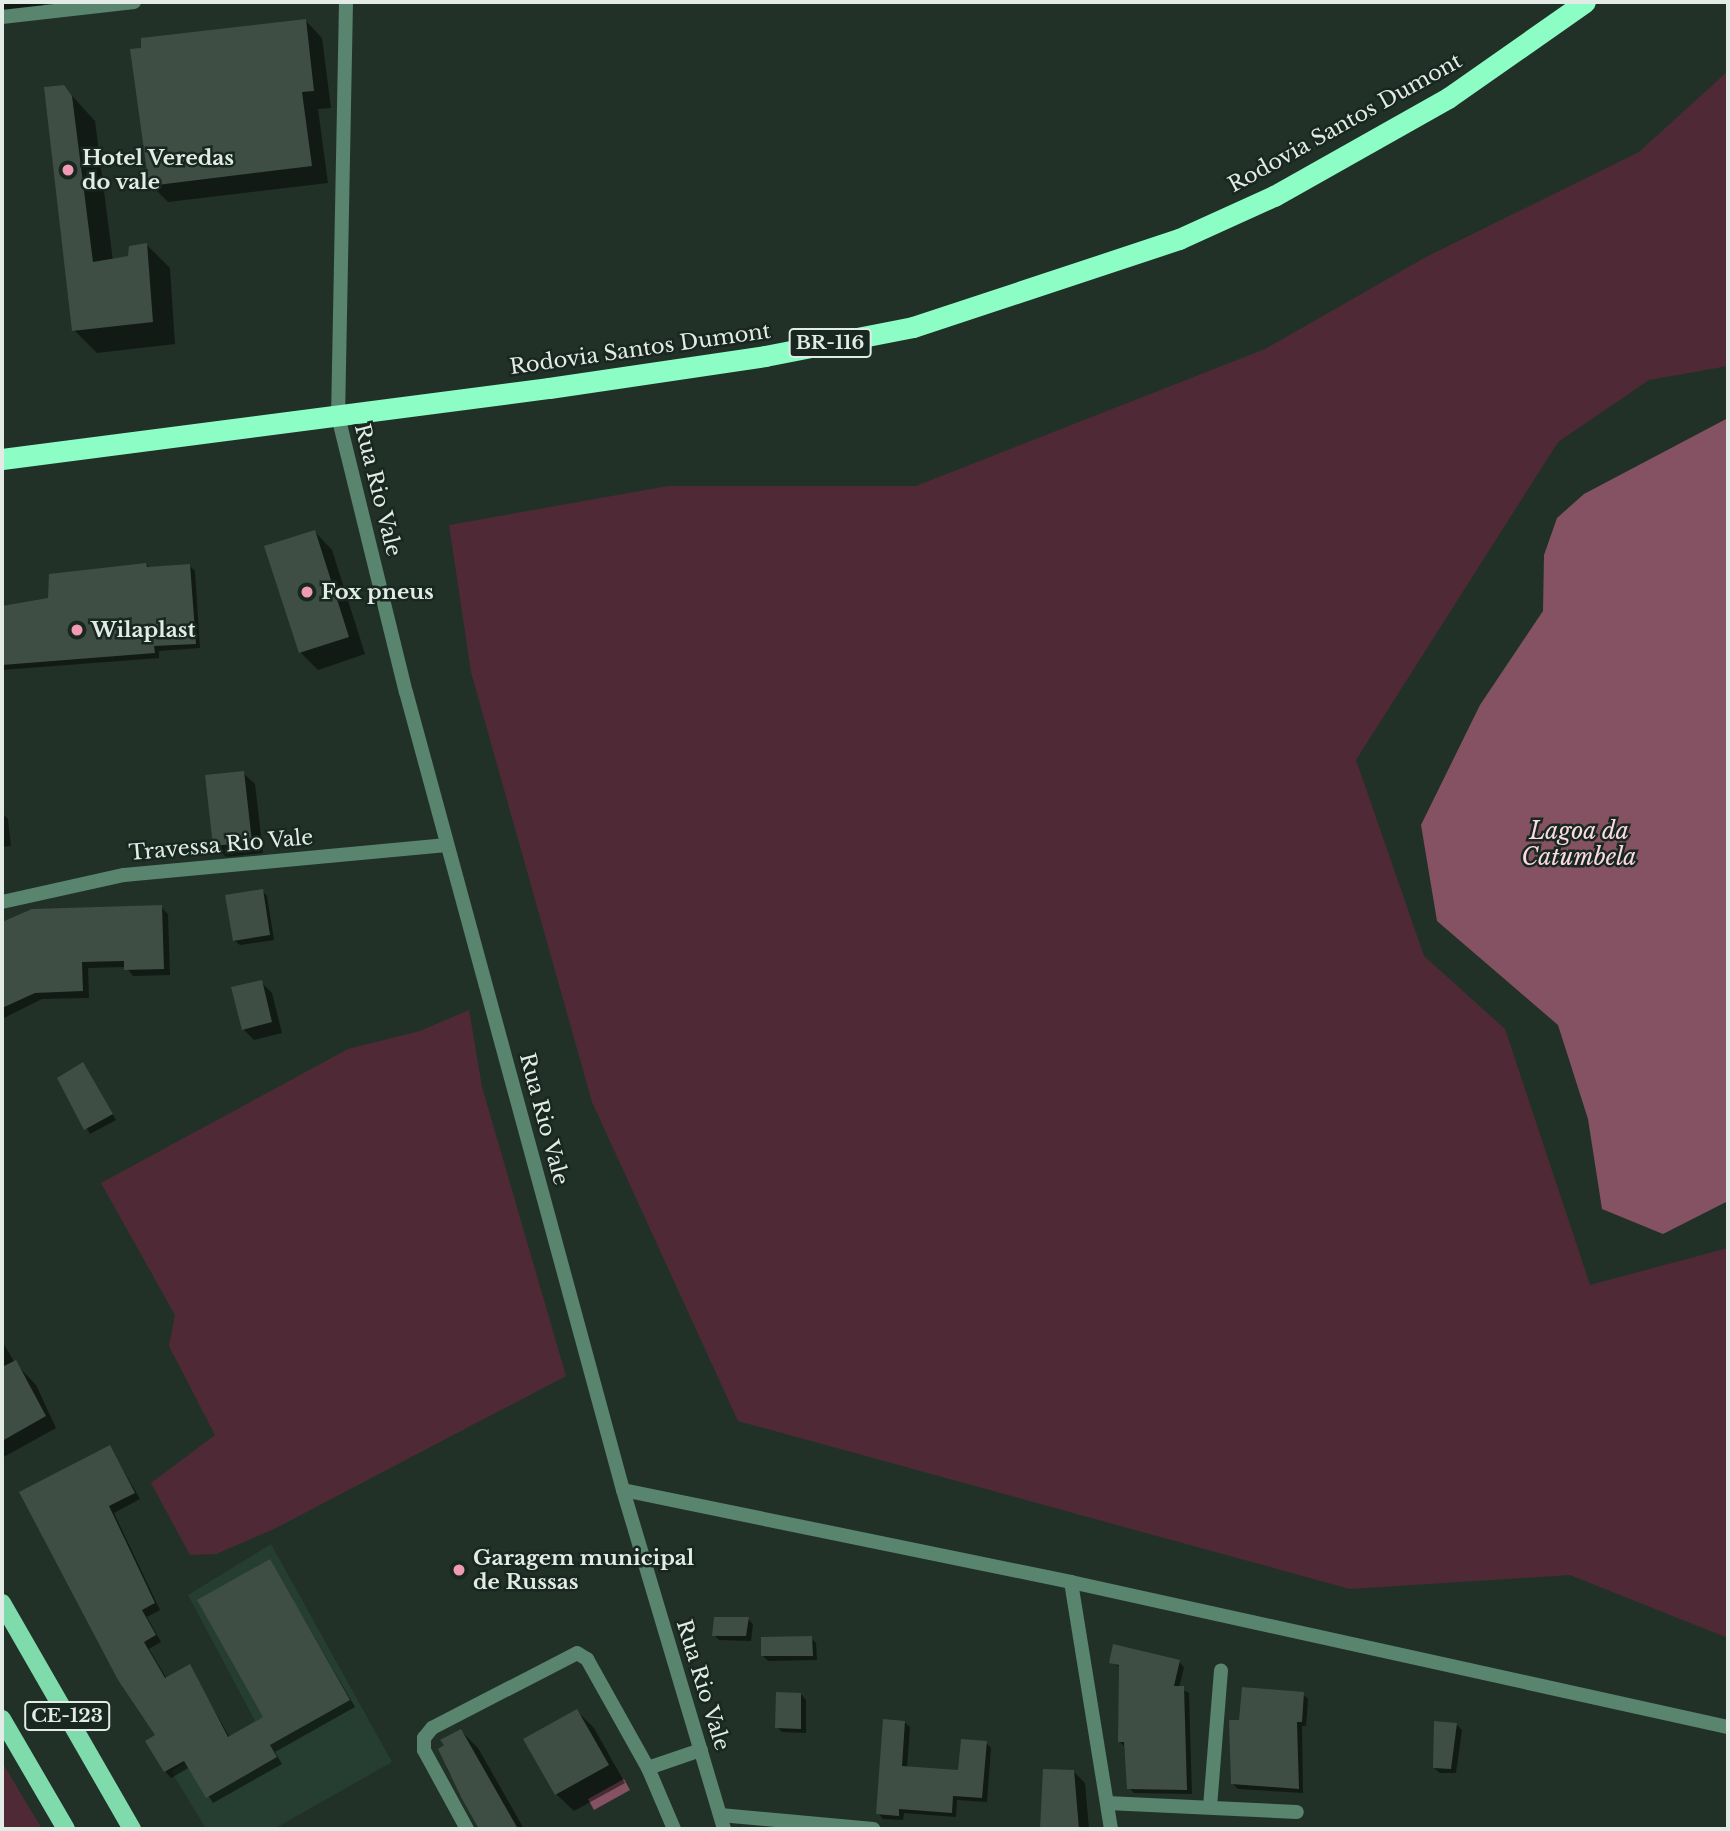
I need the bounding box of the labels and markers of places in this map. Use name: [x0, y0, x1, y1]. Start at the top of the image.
place label: Hotel Veredas do vale: [82, 145, 235, 195]
marker: Hotel Veredas do vale: [60, 162, 76, 178]
place label: Fox pneus: [321, 579, 434, 605]
marker: Fox pneus: [299, 584, 315, 600]
place label: Wilaplast: [91, 617, 196, 643]
marker: Wilaplast: [69, 622, 85, 638]
place label: Garagem municipal de Russas: [473, 1545, 694, 1595]
marker: Garagem municipal de Russas: [451, 1562, 467, 1578]

